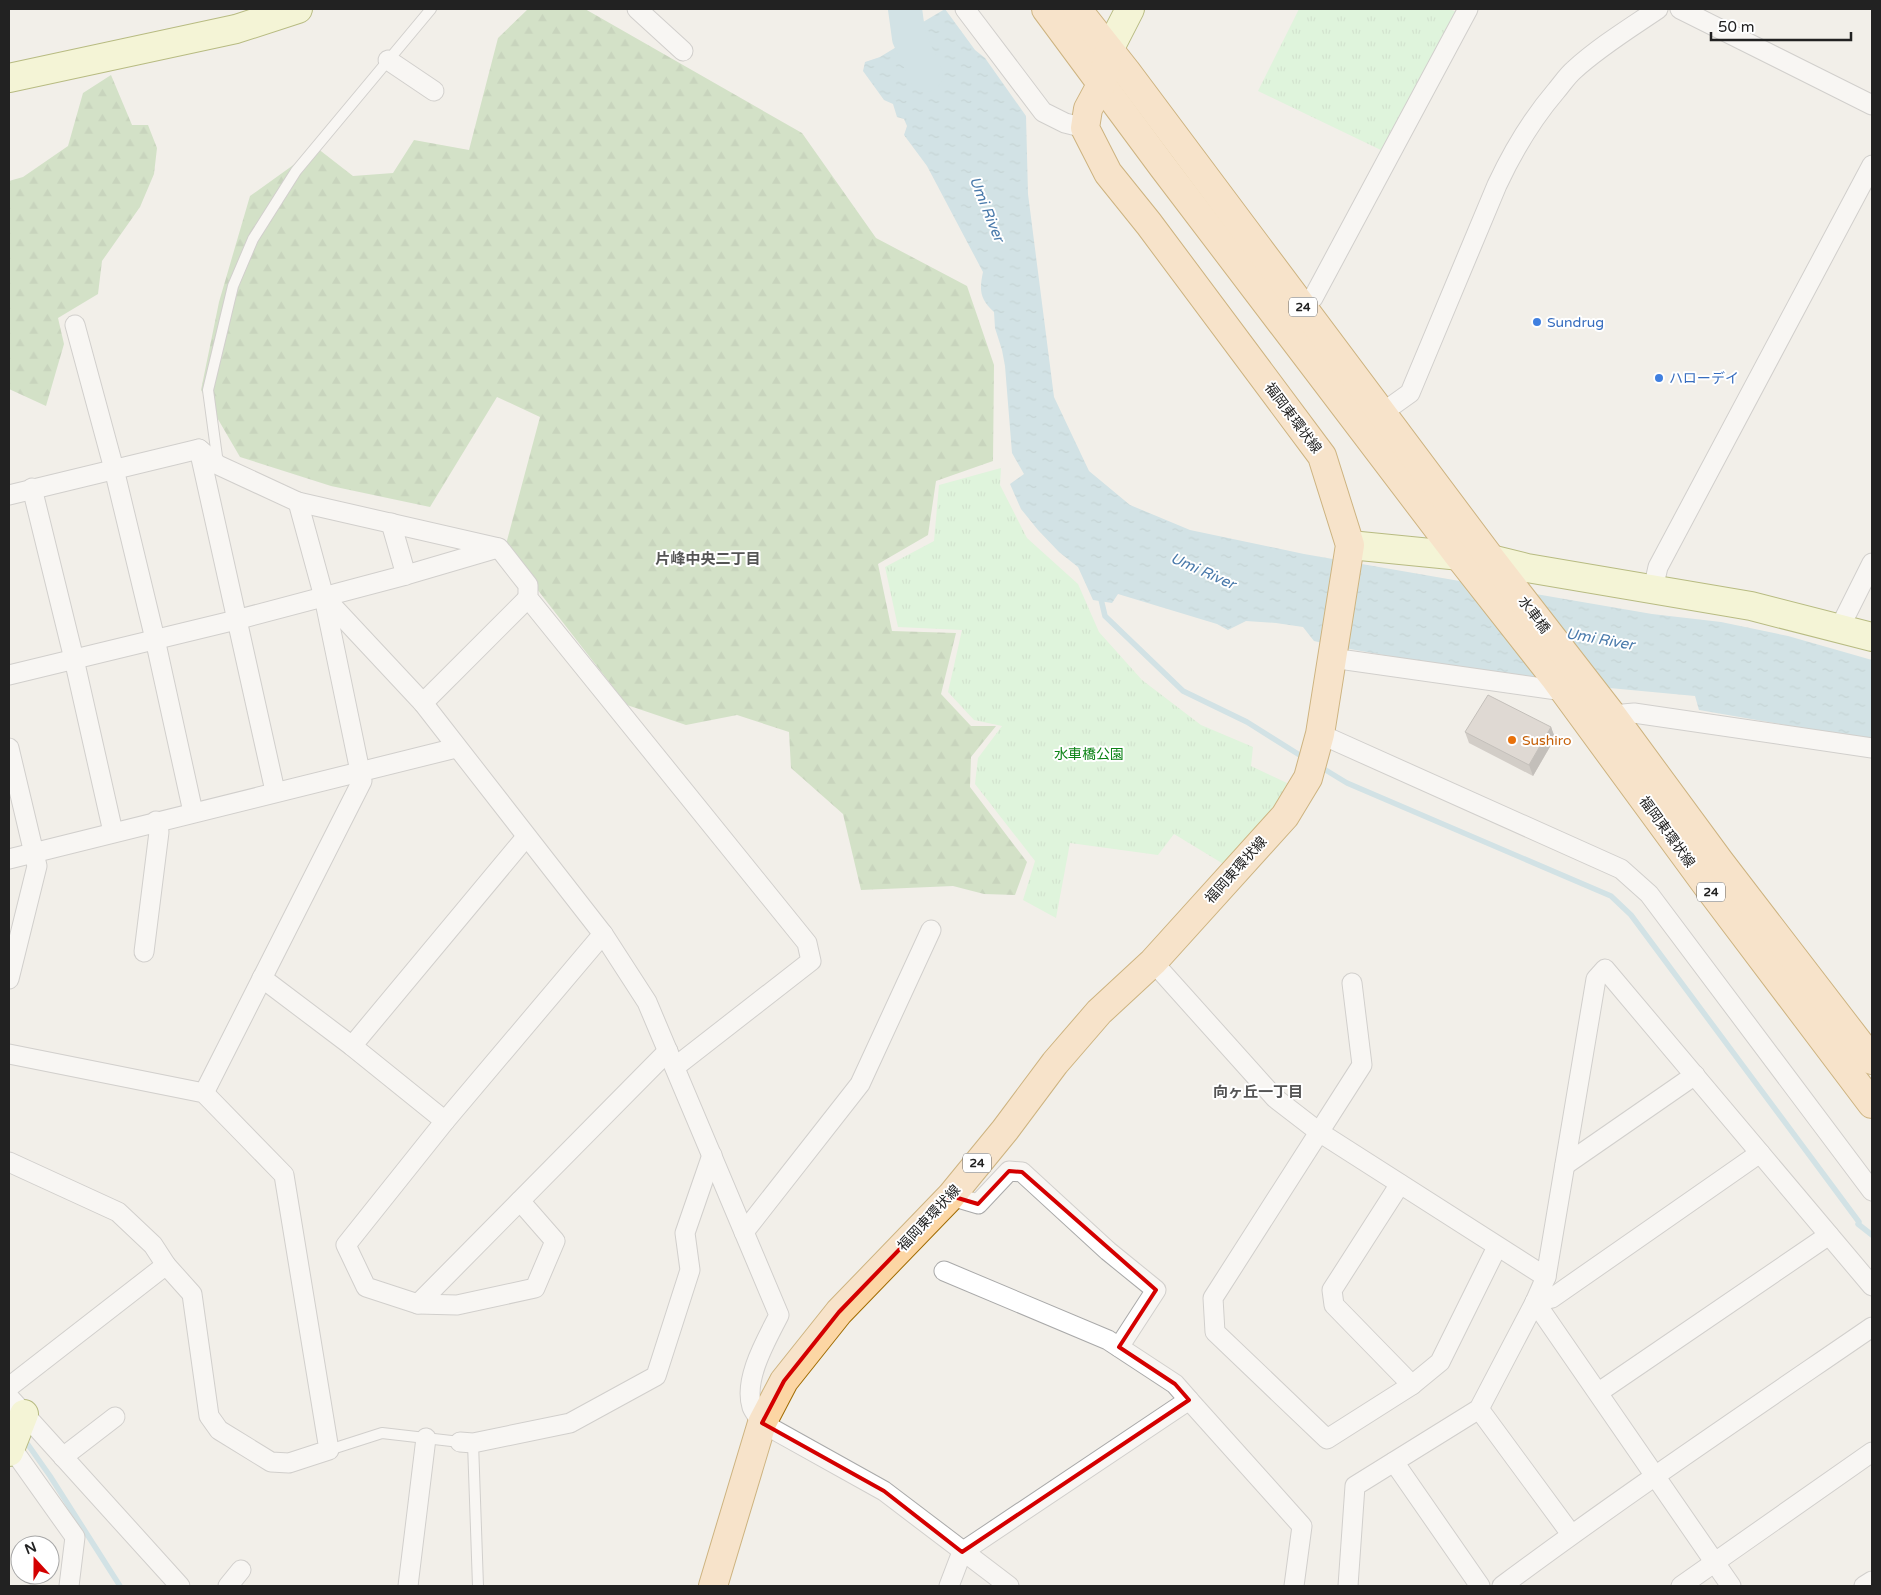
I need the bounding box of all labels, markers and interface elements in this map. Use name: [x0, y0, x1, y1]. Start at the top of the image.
scale bar: [1711, 10, 1851, 42]
text: 50 m: [1718, 18, 1755, 36]
water label: Umi River: [966, 174, 1009, 246]
road number: 24: [1289, 298, 1317, 316]
place label: Sundrug: [1547, 314, 1604, 331]
marker: Sundrug: [1531, 316, 1543, 328]
place label: ハローデイ: [1669, 370, 1739, 387]
marker: ハローデイ: [1653, 372, 1665, 384]
street label: 福岡東環状線: [1261, 379, 1325, 457]
water label: Umi River: [1168, 549, 1240, 594]
district label: 片峰中央二丁目: [655, 550, 761, 568]
street label: 水車橋: [1515, 593, 1553, 637]
water label: Umi River: [1564, 624, 1638, 654]
place label: Sushiro: [1522, 732, 1571, 749]
marker: Sushiro: [1506, 734, 1518, 746]
park label: 水車橋公園: [1054, 746, 1124, 763]
street label: 福岡東環状線: [1635, 793, 1699, 871]
street label: 福岡東環状線: [1202, 833, 1270, 907]
road number: 24: [1697, 882, 1725, 902]
district label: 向ヶ丘一丁目: [1213, 1083, 1303, 1101]
road number: 24: [963, 1154, 991, 1172]
street label: 福岡東環状線: [894, 1181, 964, 1255]
north arrow: [10, 1535, 60, 1585]
text: N: [22, 1538, 39, 1558]

